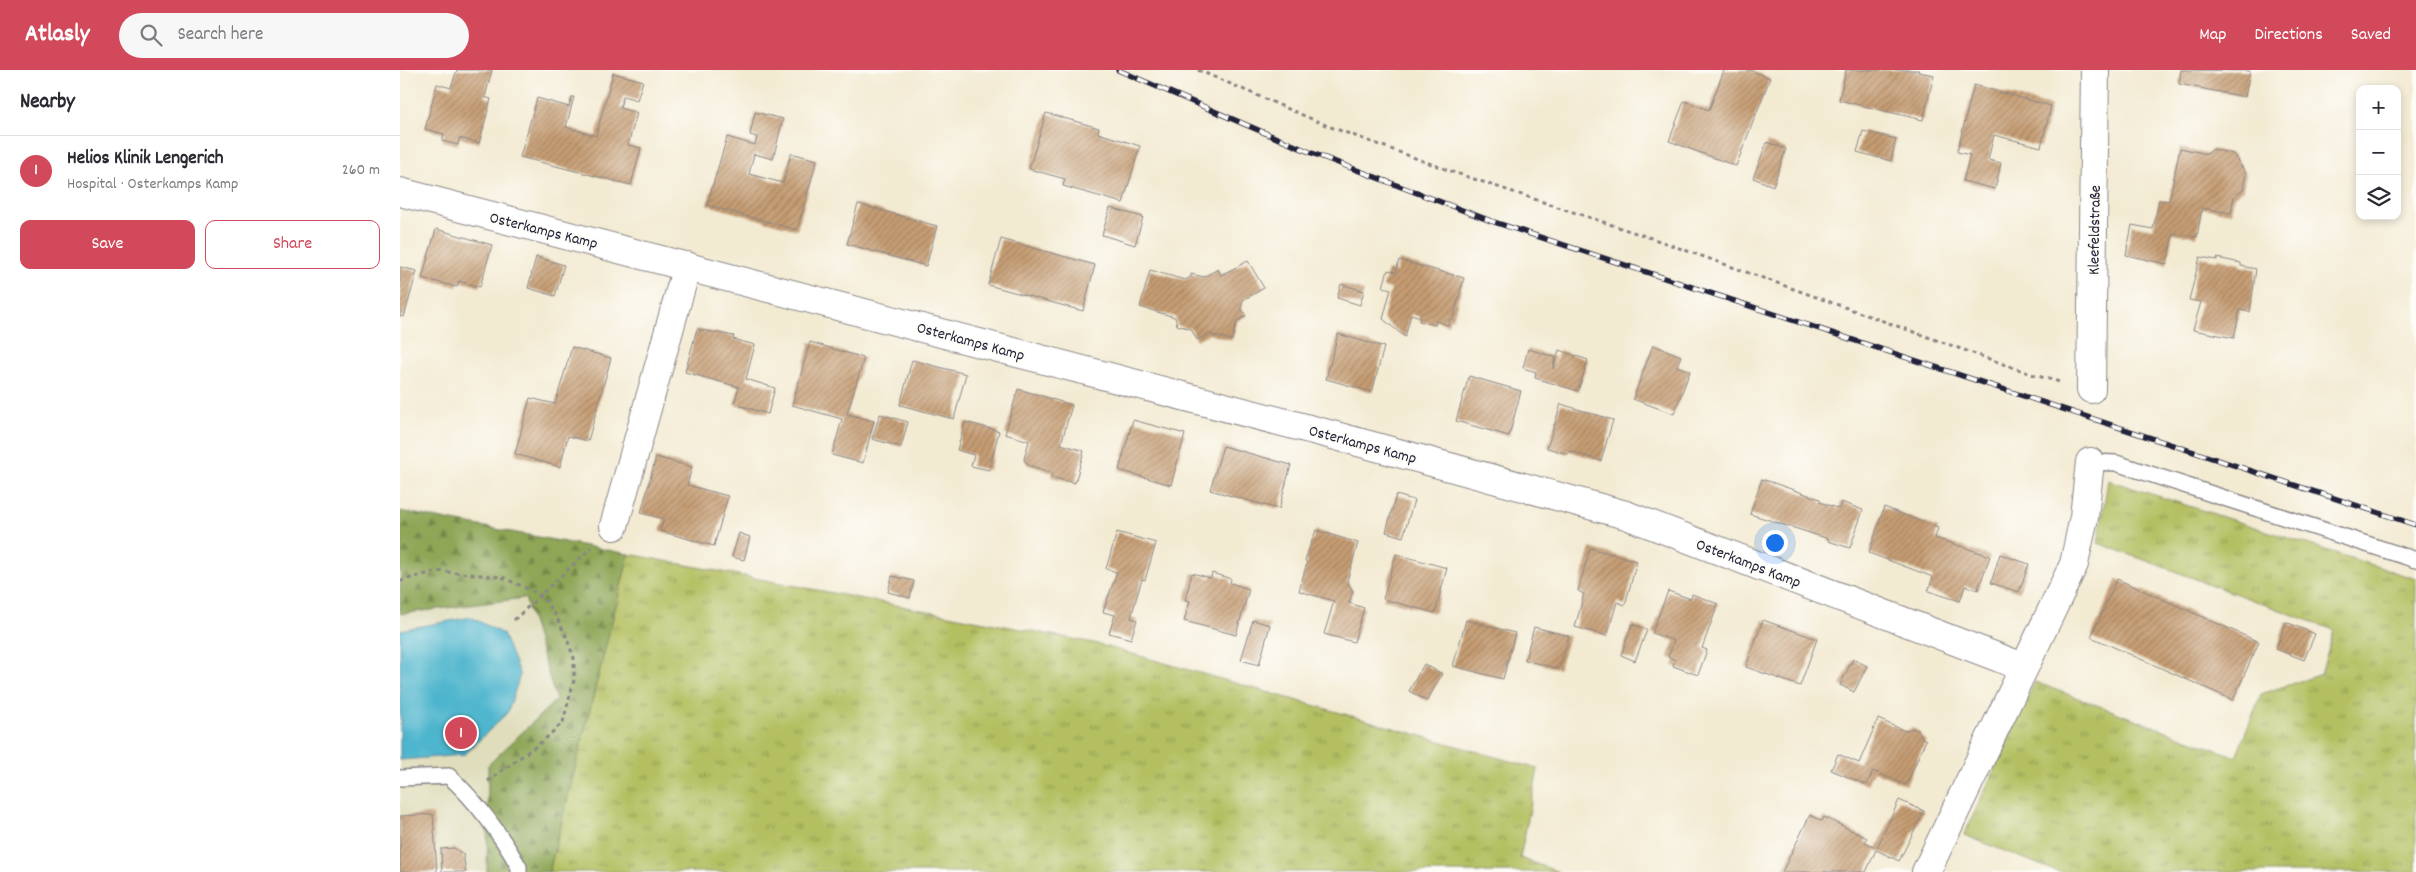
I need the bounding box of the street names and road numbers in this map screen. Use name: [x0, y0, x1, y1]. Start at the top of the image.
street label: Kleefeldstraße: [2083, 185, 2108, 275]
street label: Osterkamps Kamp: [487, 207, 600, 256]
street label: Osterkamps Kamp: [914, 317, 1027, 368]
street label: Osterkamps Kamp: [1306, 420, 1419, 471]
street label: Osterkamps Kamp: [1692, 534, 1804, 595]

